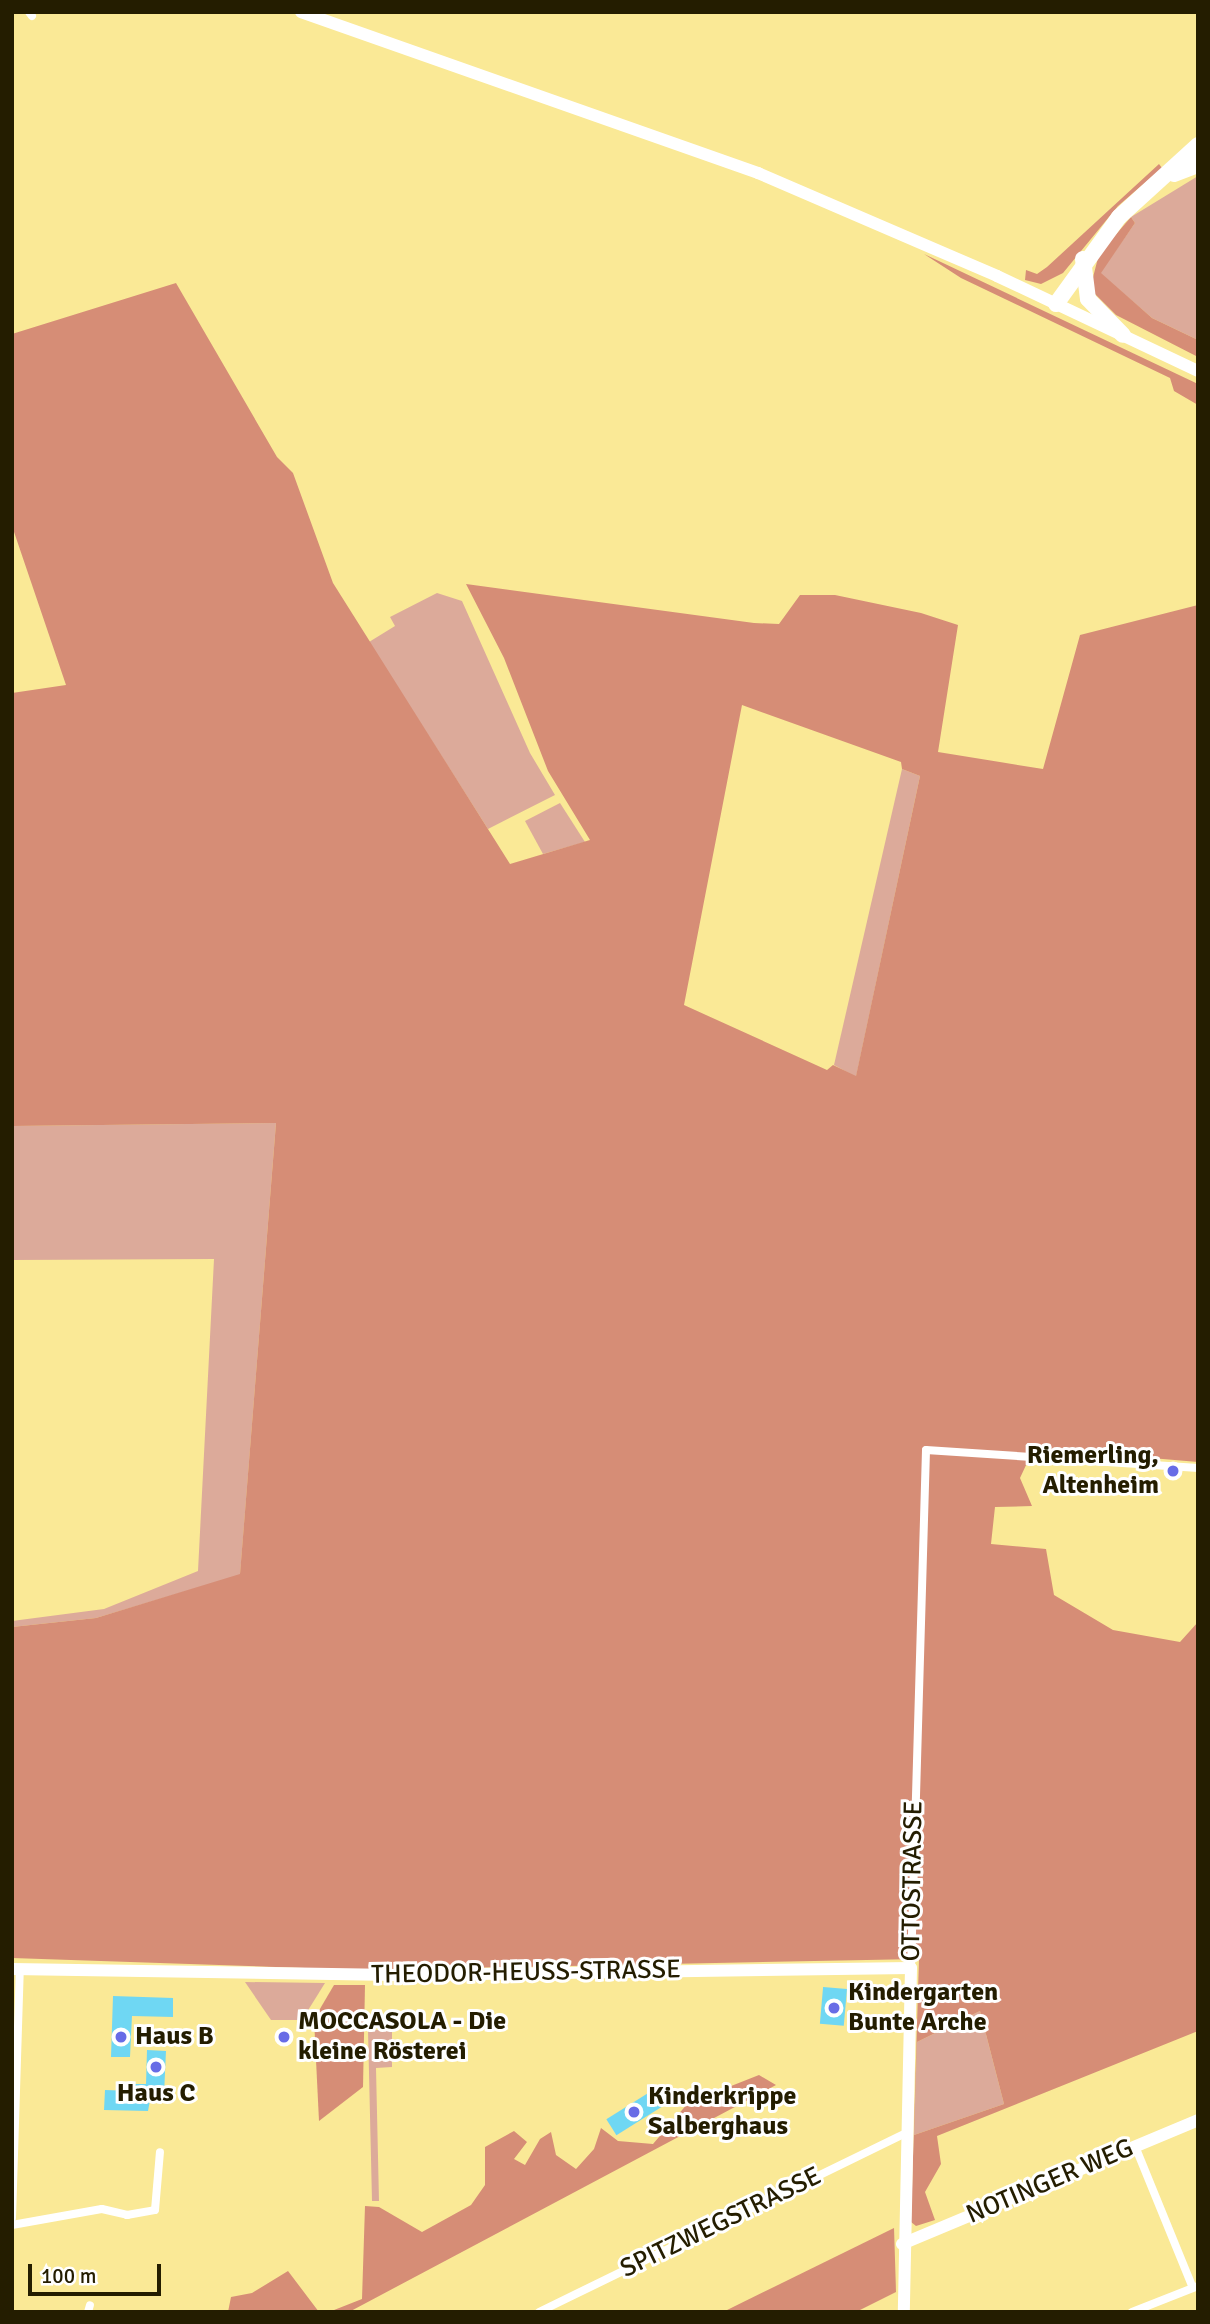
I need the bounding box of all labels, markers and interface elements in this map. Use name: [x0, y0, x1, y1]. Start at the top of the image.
place label: Riemerling, Altenheim: [1027, 1440, 1159, 1502]
marker: Riemerling, Altenheim: [1165, 1463, 1181, 1479]
street label: OTTOSTRASSE: [896, 1800, 930, 1962]
street label: THEODOR-HEUSS-STRASSE: [371, 1955, 681, 1991]
place label: Kindergarten Bunte Arche: [848, 1977, 998, 2038]
marker: Kindergarten Bunte Arche: [826, 2000, 842, 2016]
place label: MOCCASOLA - Die kleine Rösterei: [298, 2006, 506, 2068]
place label: Haus B: [135, 2021, 214, 2053]
marker: Haus B: [113, 2029, 129, 2045]
marker: MOCCASOLA - Die kleine Rösterei: [276, 2029, 292, 2045]
marker: Haus C: [148, 2059, 164, 2075]
place label: Haus C: [117, 2078, 195, 2110]
place label: Kinderkrippe Salberghaus: [648, 2081, 796, 2142]
marker: Kinderkrippe Salberghaus: [626, 2104, 642, 2120]
street label: NOTINGER WEG: [962, 2133, 1138, 2231]
street label: SPITZWEGSTRASSE: [616, 2161, 826, 2285]
scale bar: [32, 2250, 164, 2294]
text: 100 m: [41, 2263, 96, 2289]

